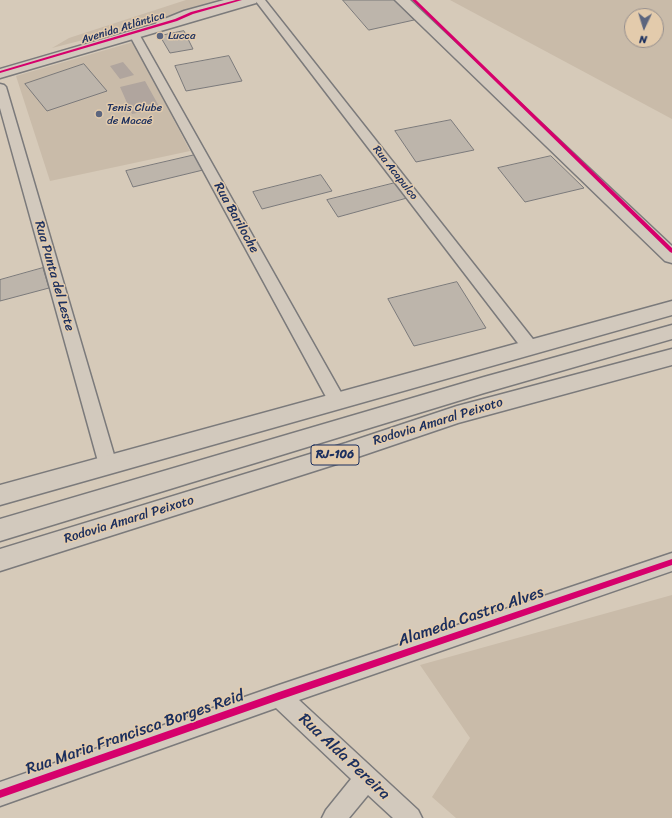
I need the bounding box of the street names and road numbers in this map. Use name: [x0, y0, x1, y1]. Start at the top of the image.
street label: Avenida Atlântica: [80, 9, 166, 47]
street label: Rua Acapulco: [370, 143, 420, 203]
street label: Rua Bariloche: [210, 180, 262, 256]
street label: Rua Punta del Leste: [31, 219, 77, 333]
street label: Rodovia Amaral Peixoto: [371, 395, 505, 449]
road number: RJ-106: [311, 445, 359, 465]
street label: Rodovia Amaral Peixoto: [62, 493, 196, 547]
street label: Alameda Castro Alves: [396, 583, 546, 651]
street label: Rua Maria Francisca Borges Reid: [24, 687, 246, 779]
street label: Rua Alda Pereira: [294, 710, 394, 804]

